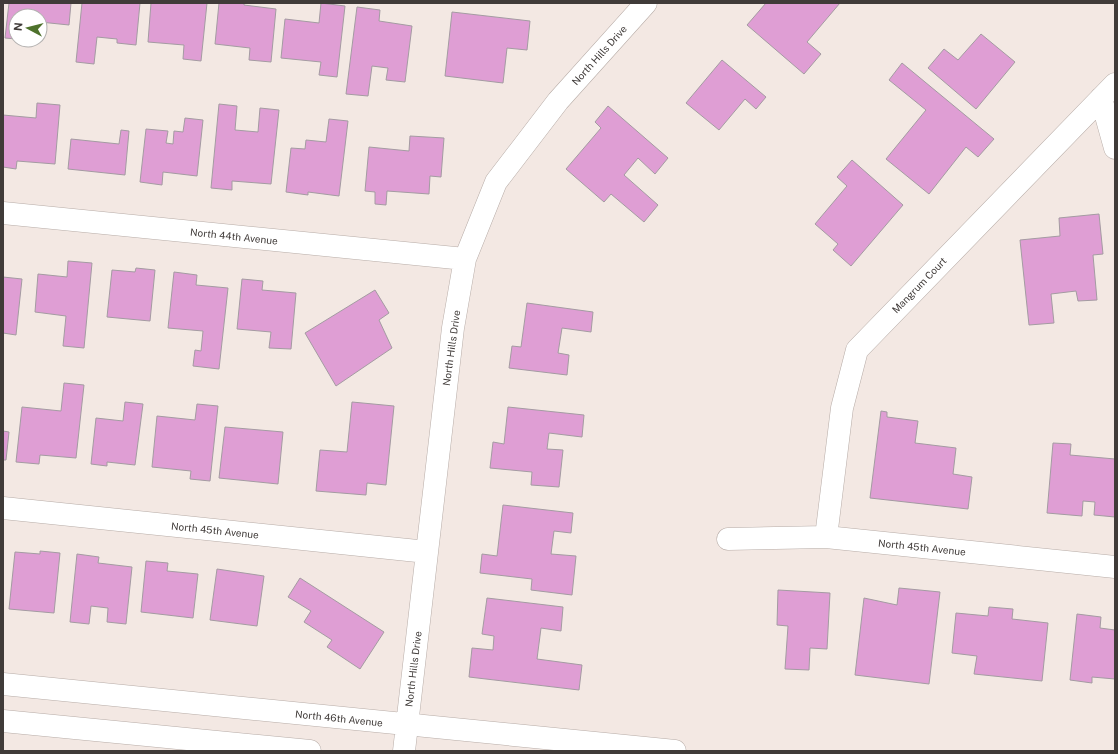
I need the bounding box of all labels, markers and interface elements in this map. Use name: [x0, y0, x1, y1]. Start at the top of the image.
north arrow: [8, 8, 48, 48]
text: N: [12, 22, 25, 32]
street label: North Hills Drive: [569, 22, 629, 87]
street label: North 44th Avenue: [190, 225, 279, 247]
street label: Mangrum Court: [889, 254, 949, 316]
street label: North Hills Drive: [440, 309, 462, 387]
street label: North 45th Avenue: [171, 519, 260, 541]
street label: North 45th Avenue: [878, 536, 967, 558]
street label: North Hills Drive: [402, 630, 424, 708]
street label: North 46th Avenue: [295, 707, 384, 729]

